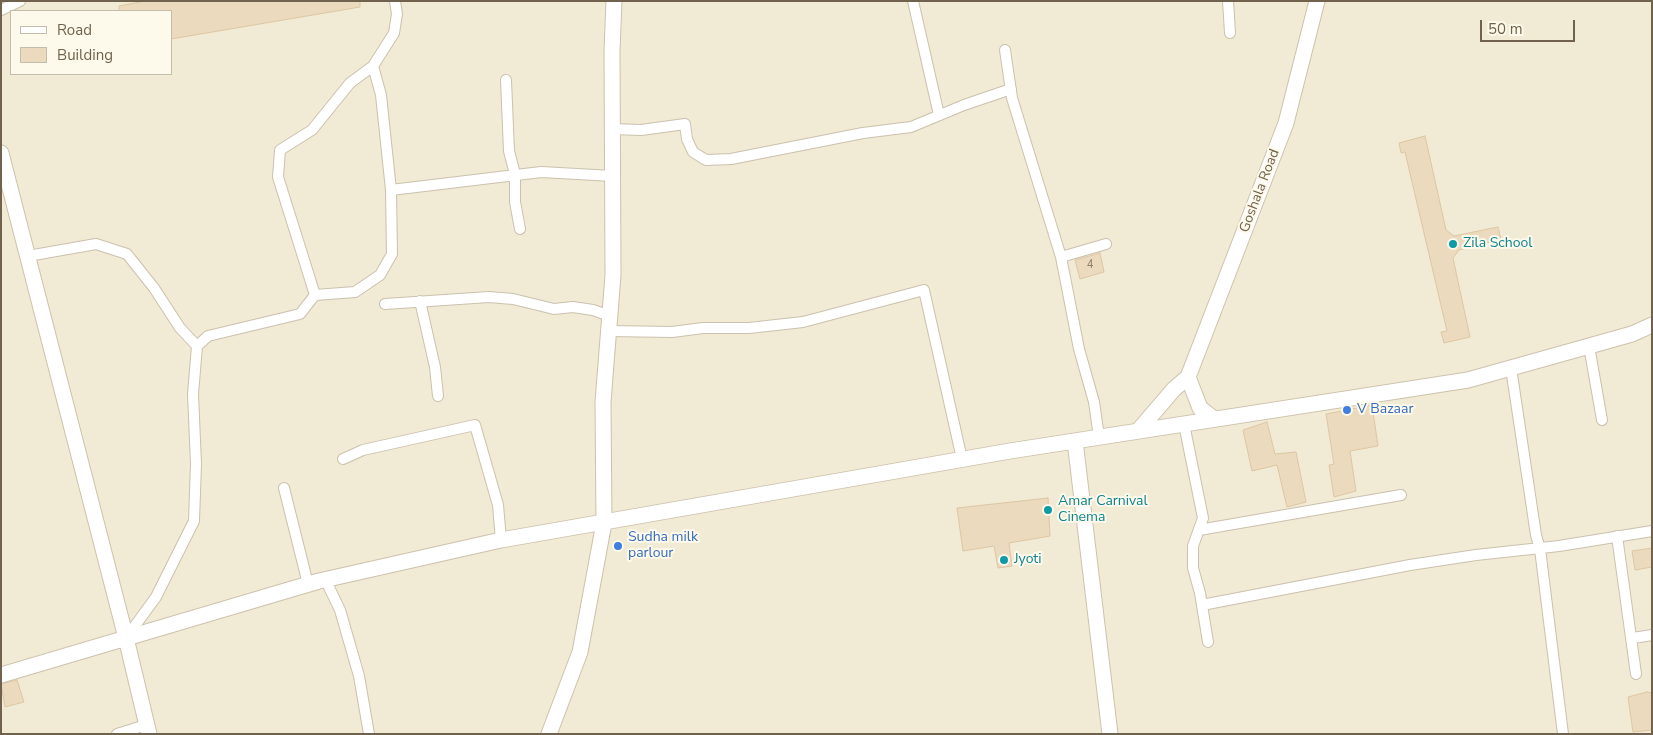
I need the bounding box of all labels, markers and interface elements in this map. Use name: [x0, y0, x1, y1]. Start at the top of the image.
legend: [10, 10, 172, 75]
scale bar: [1483, 10, 1578, 42]
text: 50 m: [1488, 19, 1523, 39]
text: Road: [57, 20, 92, 40]
text: Building: [57, 45, 113, 65]
street label: Goshala Road: [1236, 147, 1284, 235]
place label: Zila School: [1463, 236, 1532, 252]
marker: Zila School: [1447, 238, 1459, 250]
house number: 4: [1087, 258, 1093, 272]
place label: V Bazaar: [1357, 402, 1413, 418]
marker: V Bazaar: [1341, 404, 1353, 416]
place label: Amar Carnival Cinema: [1058, 494, 1148, 526]
marker: Amar Carnival Cinema: [1042, 504, 1054, 516]
place label: Sudha milk parlour: [628, 530, 698, 562]
marker: Sudha milk parlour: [612, 540, 624, 552]
place label: Jyoti: [1014, 552, 1041, 568]
marker: Jyoti: [998, 554, 1010, 566]

